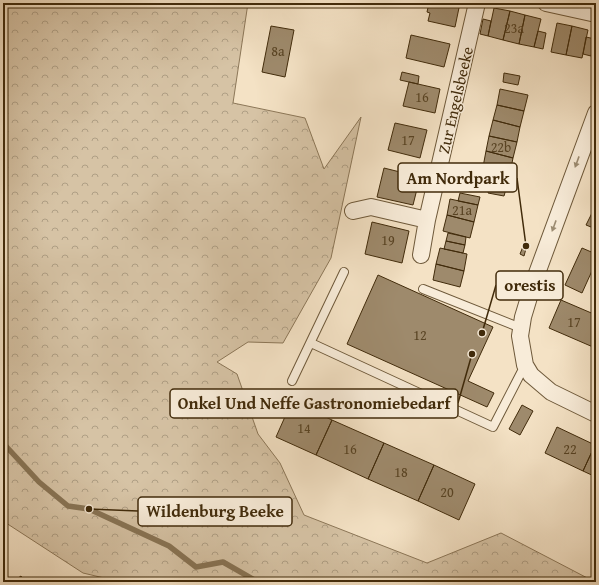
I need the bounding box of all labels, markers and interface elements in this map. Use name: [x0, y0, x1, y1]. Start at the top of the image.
house number: 23a: [504, 18, 524, 38]
house number: 8a: [271, 41, 285, 61]
street label: Zur Engelsbeeke: [431, 44, 479, 156]
house number: 16: [415, 87, 429, 107]
house number: 17: [401, 130, 415, 150]
house number: 22b: [491, 137, 511, 157]
one-way arrow: [574, 157, 580, 169]
callout: Am Nordpark: [398, 163, 517, 192]
text: Am Nordpark: [407, 165, 510, 190]
house number: 21a: [452, 200, 472, 220]
one-way arrow: [551, 221, 557, 233]
house number: 19: [381, 230, 395, 250]
callout: orestis: [496, 271, 563, 300]
text: orestis: [504, 272, 556, 297]
house number: 17: [567, 312, 581, 332]
house number: 12: [413, 325, 427, 345]
callout: Onkel Und Neffe Gastronomiebedarf: [170, 389, 458, 418]
text: Onkel Und Neffe Gastronomiebedarf: [178, 390, 452, 415]
house number: 14: [297, 418, 311, 438]
house number: 16: [343, 439, 357, 459]
house number: 22: [563, 439, 577, 459]
house number: 18: [394, 462, 408, 482]
house number: 20: [440, 482, 454, 502]
callout: Wildenburg Beeke: [138, 497, 292, 526]
text: Wildenburg Beeke: [146, 498, 284, 523]

